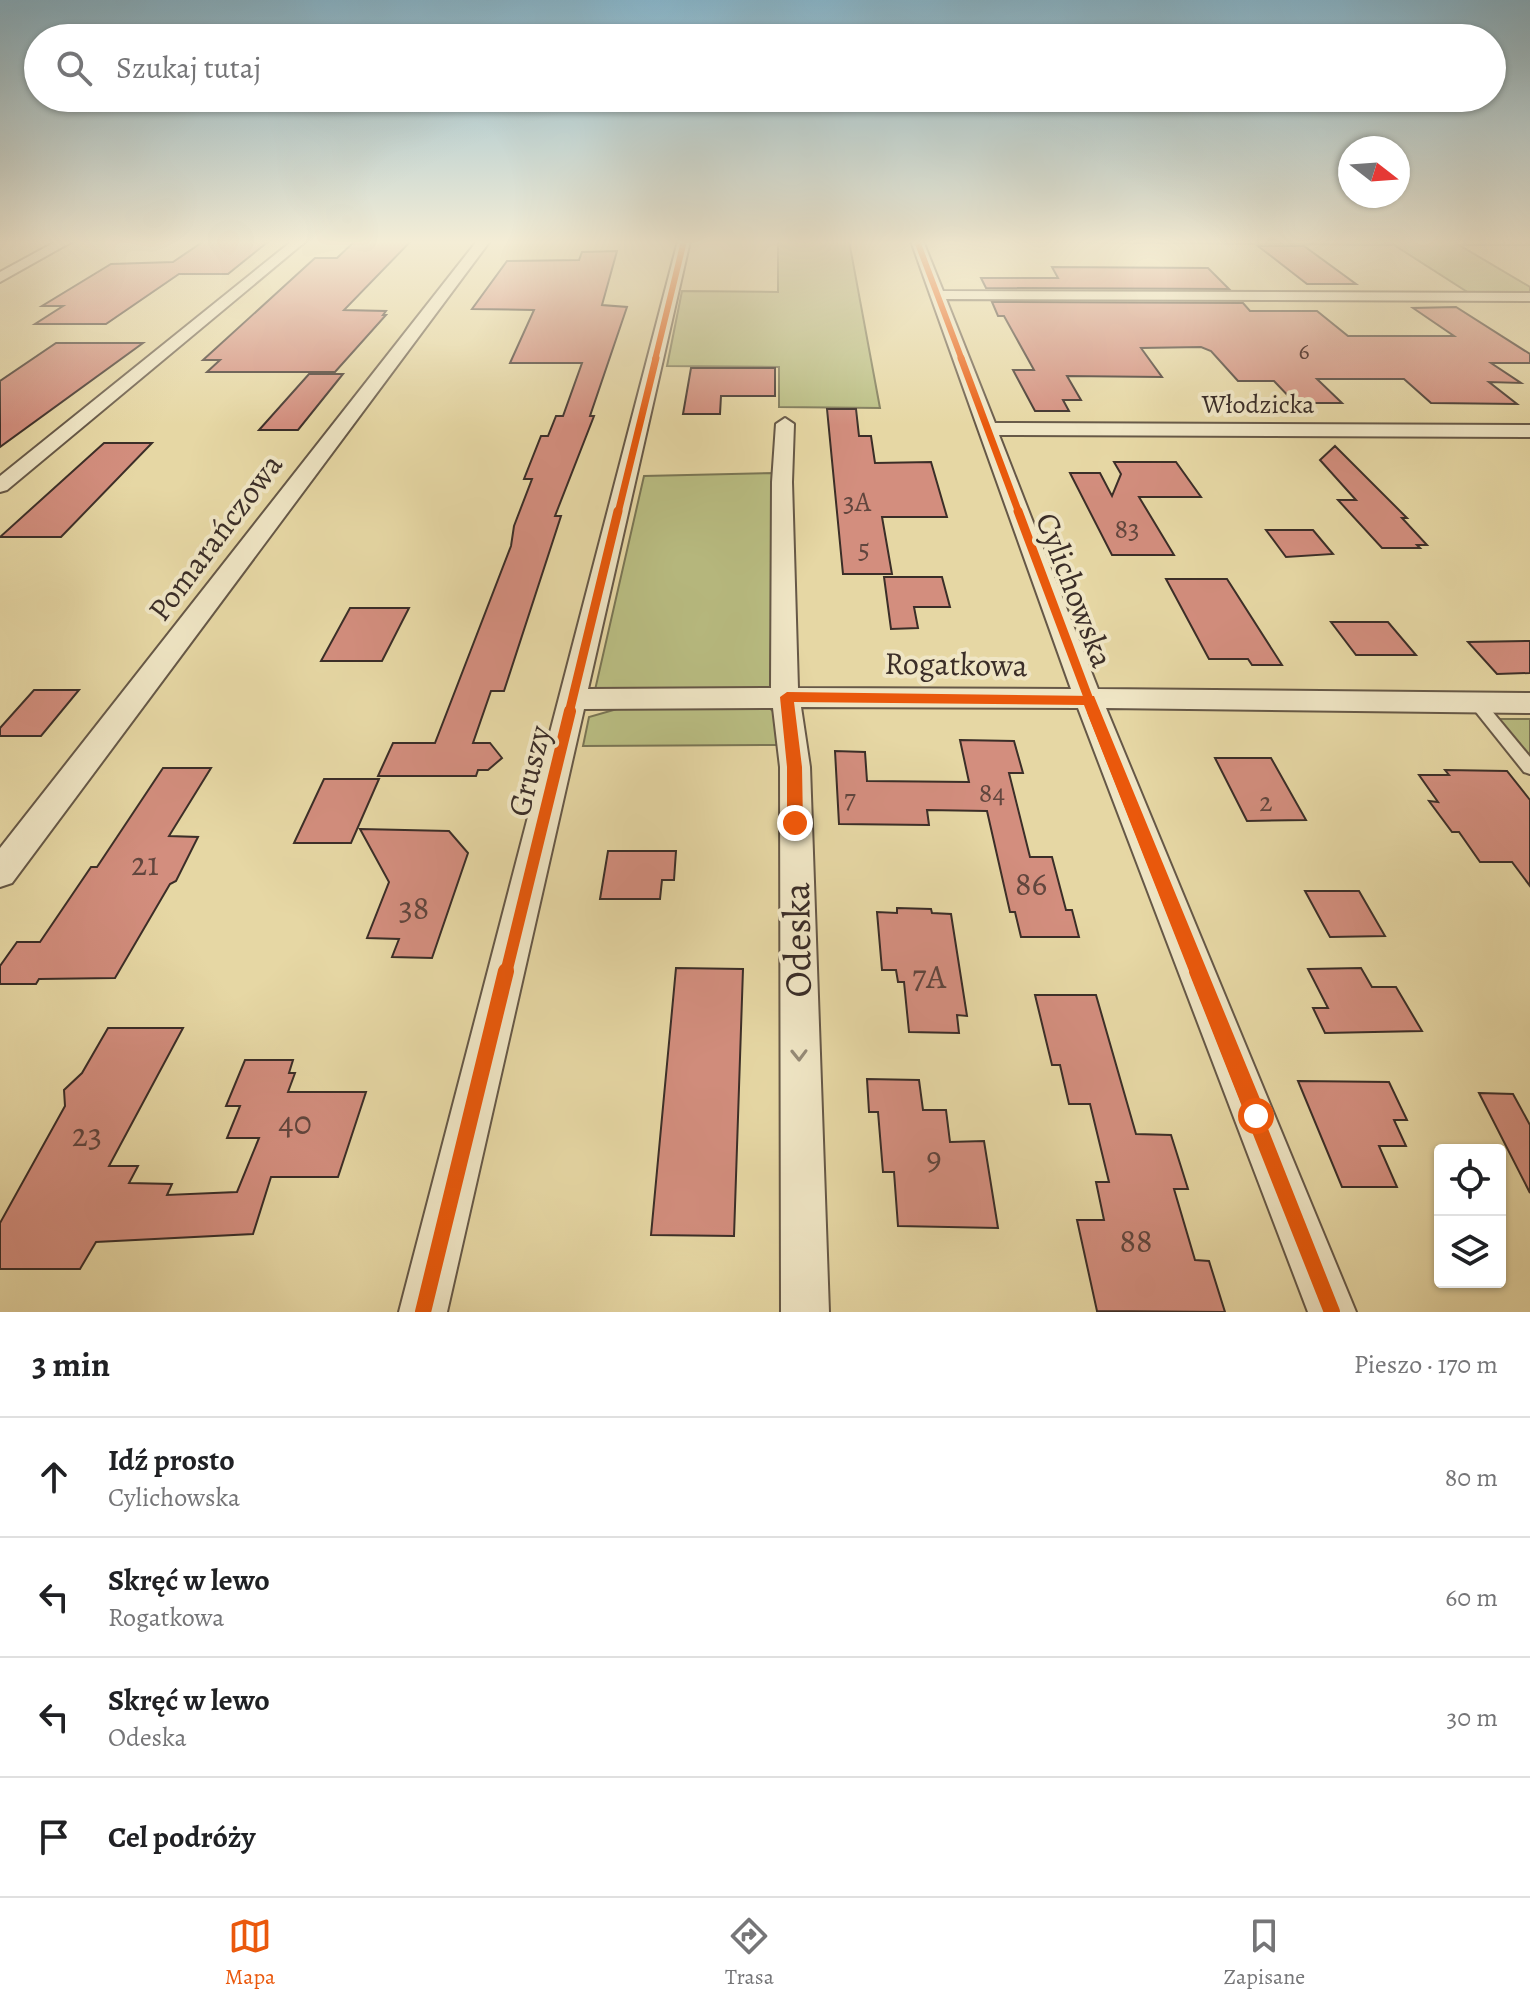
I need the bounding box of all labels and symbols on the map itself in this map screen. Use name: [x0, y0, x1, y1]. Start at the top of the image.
north arrow: [1338, 136, 1410, 208]
house number: 6: [1298, 335, 1310, 367]
street label: Włodzicka: [1201, 387, 1314, 422]
street label: Pomarańczowa: [137, 444, 293, 630]
house number: 3A: [843, 483, 872, 521]
street label: Cylichowska: [1025, 506, 1125, 674]
house number: 83: [1114, 510, 1140, 548]
house number: 5: [858, 530, 870, 568]
street label: Rogatkowa: [884, 641, 1028, 687]
street label: Gruszy: [497, 720, 562, 821]
house number: 84: [979, 774, 1005, 812]
house number: 7: [844, 780, 856, 818]
house number: 2: [1259, 783, 1273, 821]
route end: [777, 805, 813, 841]
house number: 21: [131, 840, 159, 887]
house number: 86: [1015, 860, 1047, 907]
street label: Odeska: [770, 882, 824, 998]
house number: 38: [399, 884, 429, 931]
house number: 7A: [912, 953, 947, 1000]
one-way arrow: [791, 1049, 808, 1062]
route start: [1238, 1098, 1274, 1134]
house number: 40: [278, 1099, 312, 1146]
house number: 23: [72, 1111, 102, 1158]
house number: 9: [926, 1134, 942, 1181]
house number: 88: [1120, 1217, 1152, 1264]

